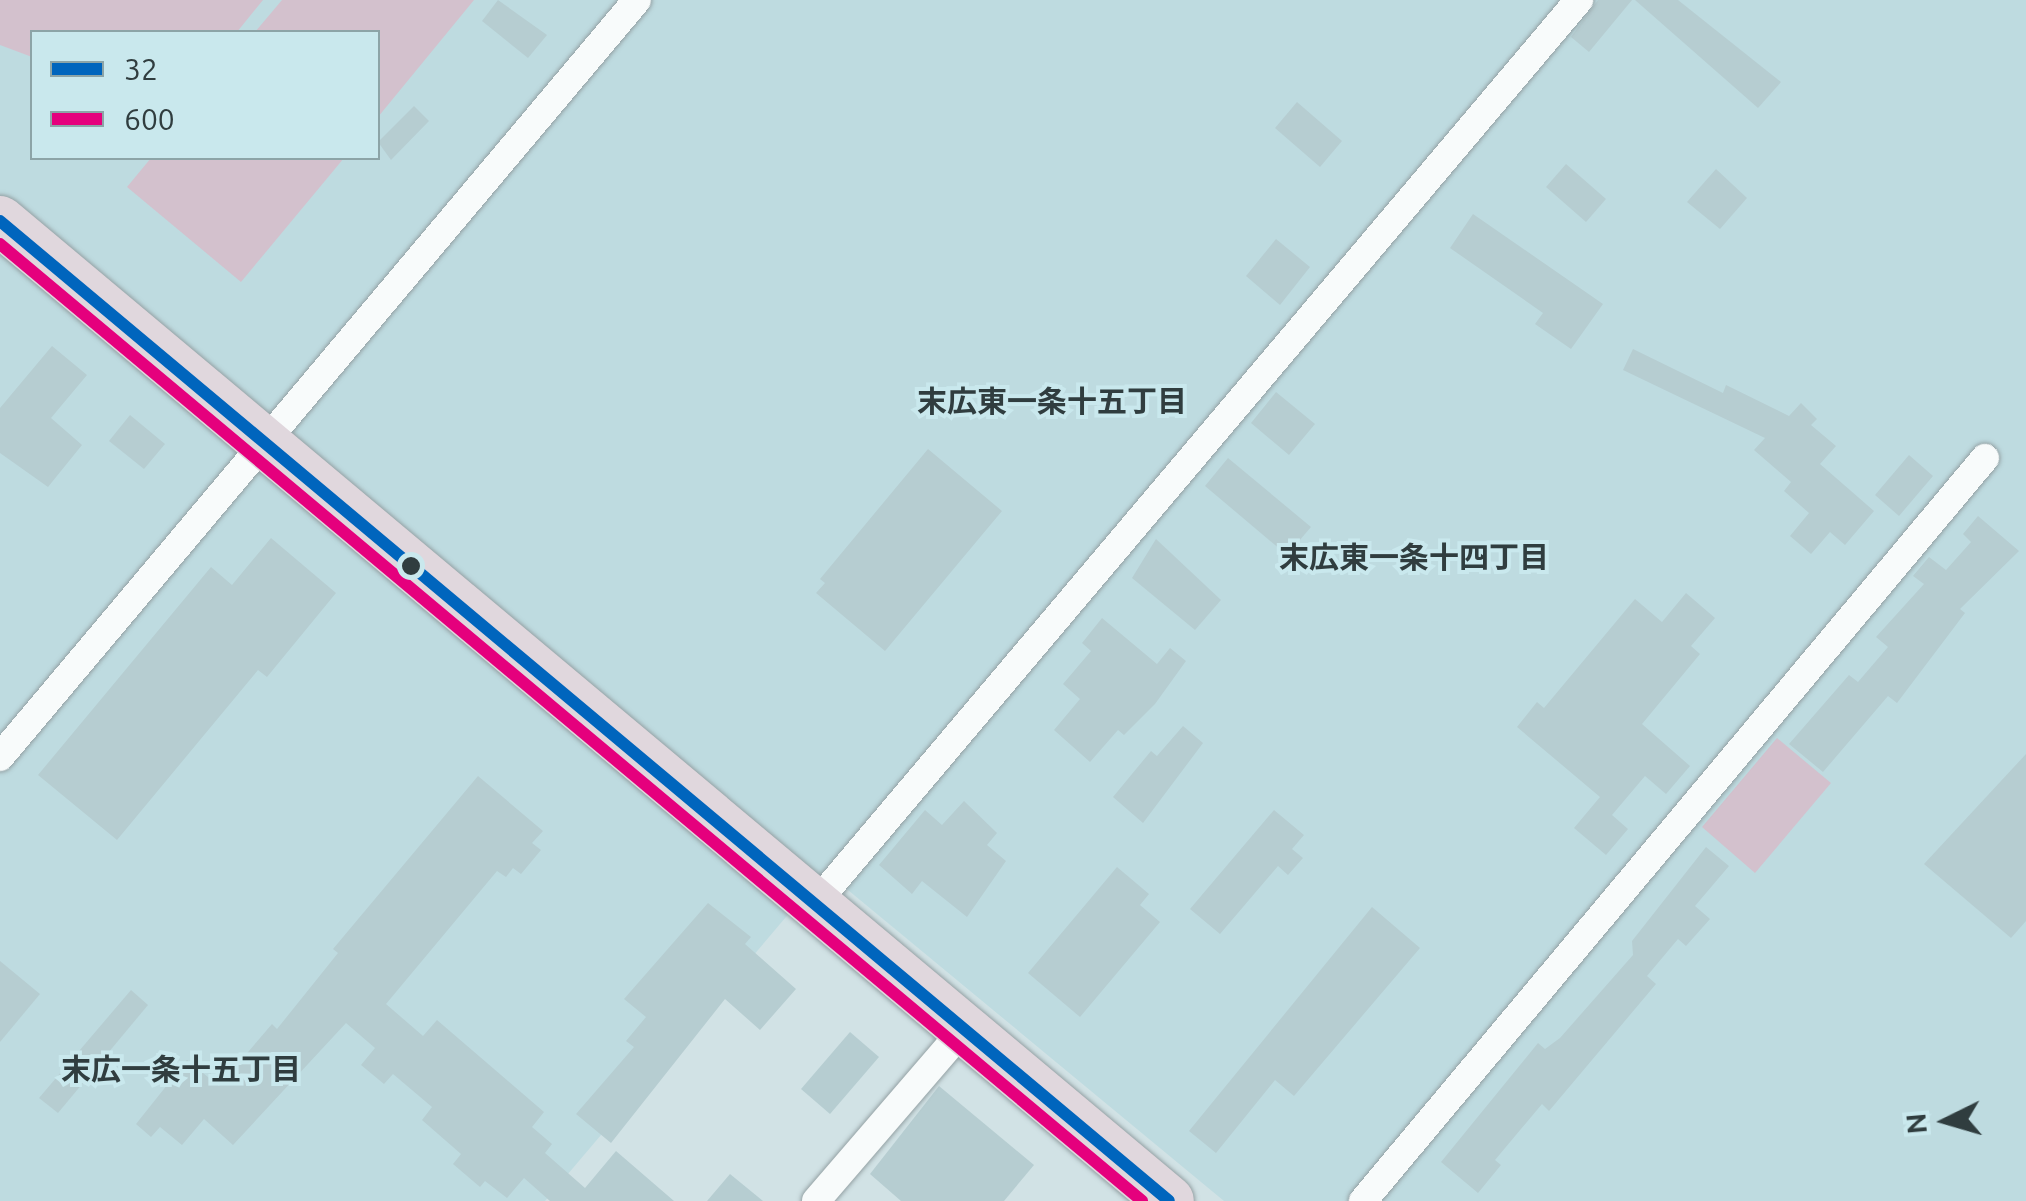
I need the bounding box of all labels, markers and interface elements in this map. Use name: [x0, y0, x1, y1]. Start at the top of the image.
legend: [30, 30, 380, 160]
text: 32: [124, 52, 158, 86]
text: 600: [124, 102, 175, 136]
district label: 末広東一条十五丁目: [917, 383, 1187, 419]
district label: 末広東一条十四丁目: [1279, 539, 1549, 575]
unlabelled marker: [401, 556, 421, 576]
district label: 末広一条十五丁目: [61, 1051, 301, 1087]
north arrow: [1896, 1071, 1996, 1171]
text: N: [1899, 1112, 1932, 1135]

